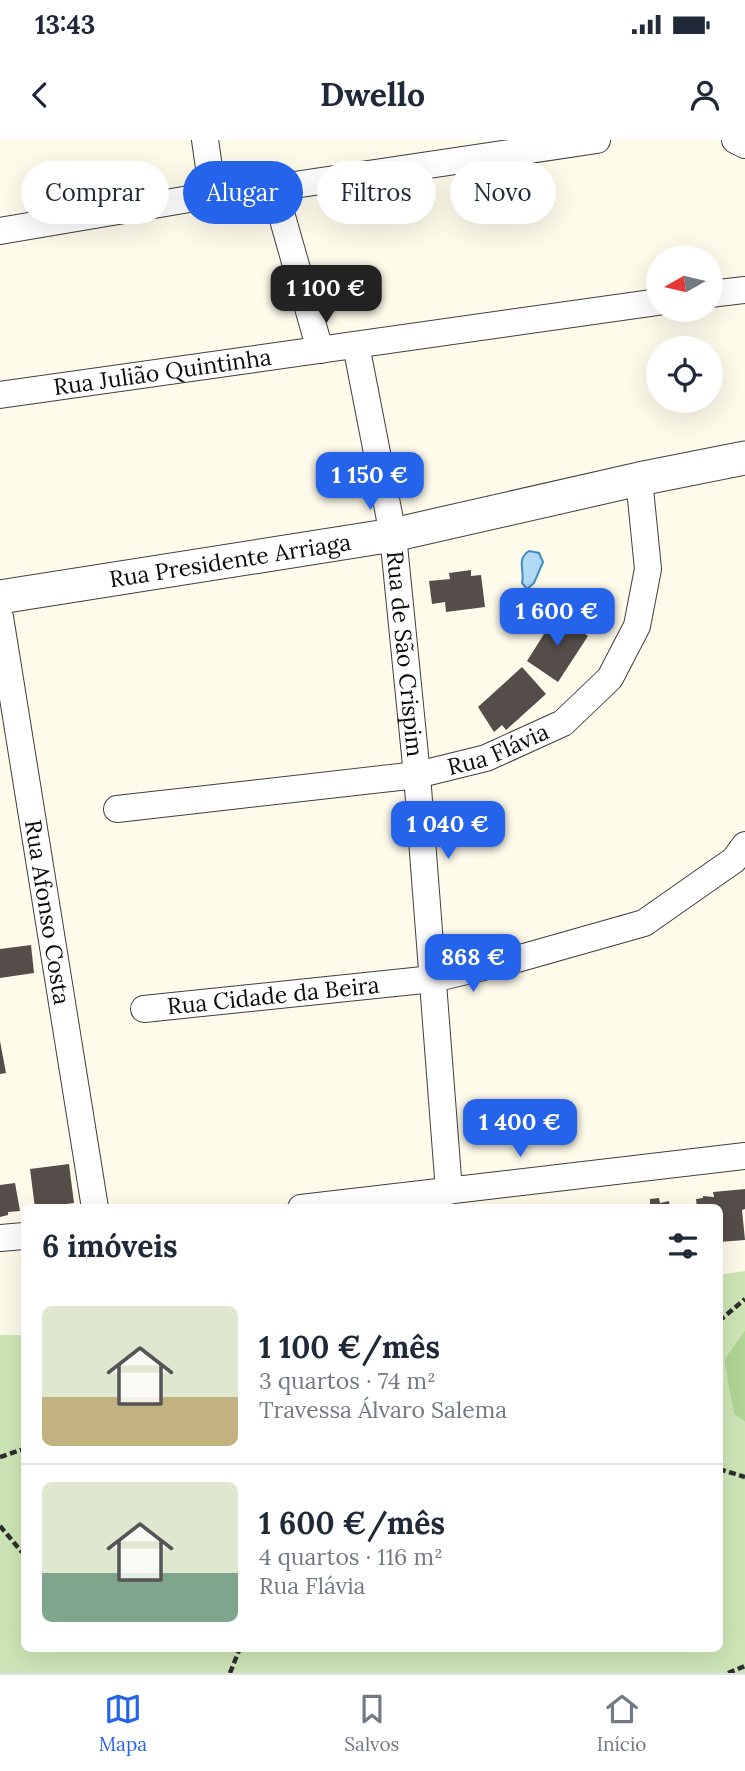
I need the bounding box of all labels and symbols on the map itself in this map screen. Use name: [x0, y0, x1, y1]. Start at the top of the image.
north arrow: [646, 245, 723, 322]
pin: 1 100 €: [261, 265, 391, 325]
street label: Rua Julião Quintinha: [51, 342, 273, 401]
pin: 1 150 €: [305, 452, 435, 512]
street label: Rua Presidente Arriaga: [107, 527, 353, 594]
street label: Rua de São Crispim: [381, 549, 430, 758]
pin: 1 600 €: [492, 588, 622, 648]
street label: Rua Flávia: [444, 716, 553, 781]
pin: 1 040 €: [383, 802, 513, 861]
street label: Rua Afonso Costa: [19, 818, 77, 1007]
pin: 868 €: [424, 934, 522, 994]
street label: Rua Cidade da Beira: [166, 970, 381, 1021]
pin: 1 400 €: [455, 1100, 585, 1159]

